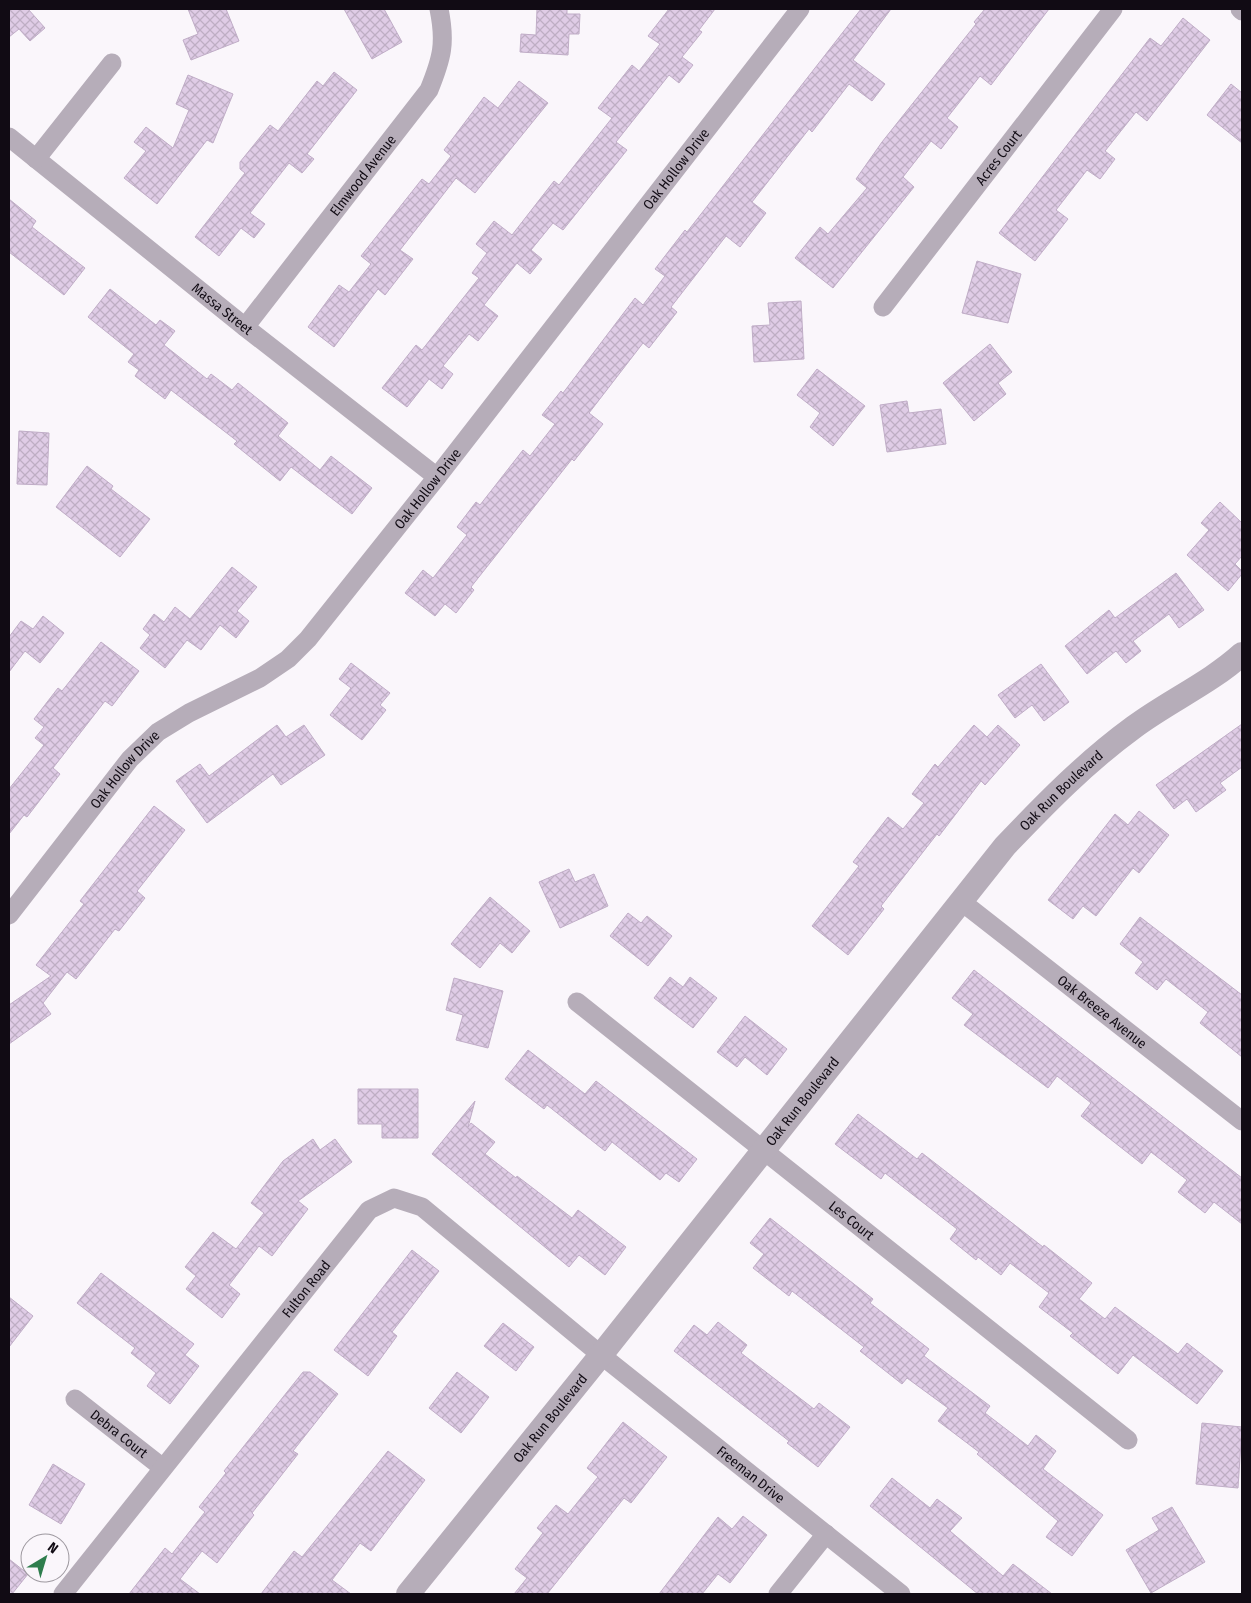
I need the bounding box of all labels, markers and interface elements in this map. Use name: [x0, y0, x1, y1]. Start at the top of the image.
street label: Oak Hollow Drive: [640, 125, 713, 213]
street label: Acres Court: [972, 126, 1026, 189]
street label: Elmwood Avenue: [326, 132, 400, 219]
street label: Massa Street: [188, 280, 256, 339]
street label: Oak Hollow Drive: [391, 445, 465, 533]
street label: Oak Hollow Drive: [87, 727, 163, 812]
street label: Oak Run Boulevard: [1016, 747, 1107, 834]
street label: Oak Breeze Avenue: [1054, 972, 1150, 1052]
street label: Oak Run Boulevard: [762, 1054, 843, 1150]
street label: Les Court: [825, 1198, 878, 1244]
street label: Fulton Road: [279, 1257, 334, 1321]
street label: Oak Run Boulevard: [510, 1371, 591, 1466]
street label: Debra Court: [87, 1406, 151, 1462]
street label: Freeman Drive: [713, 1443, 788, 1507]
north arrow: [20, 1533, 70, 1583]
text: N: [44, 1539, 61, 1557]

